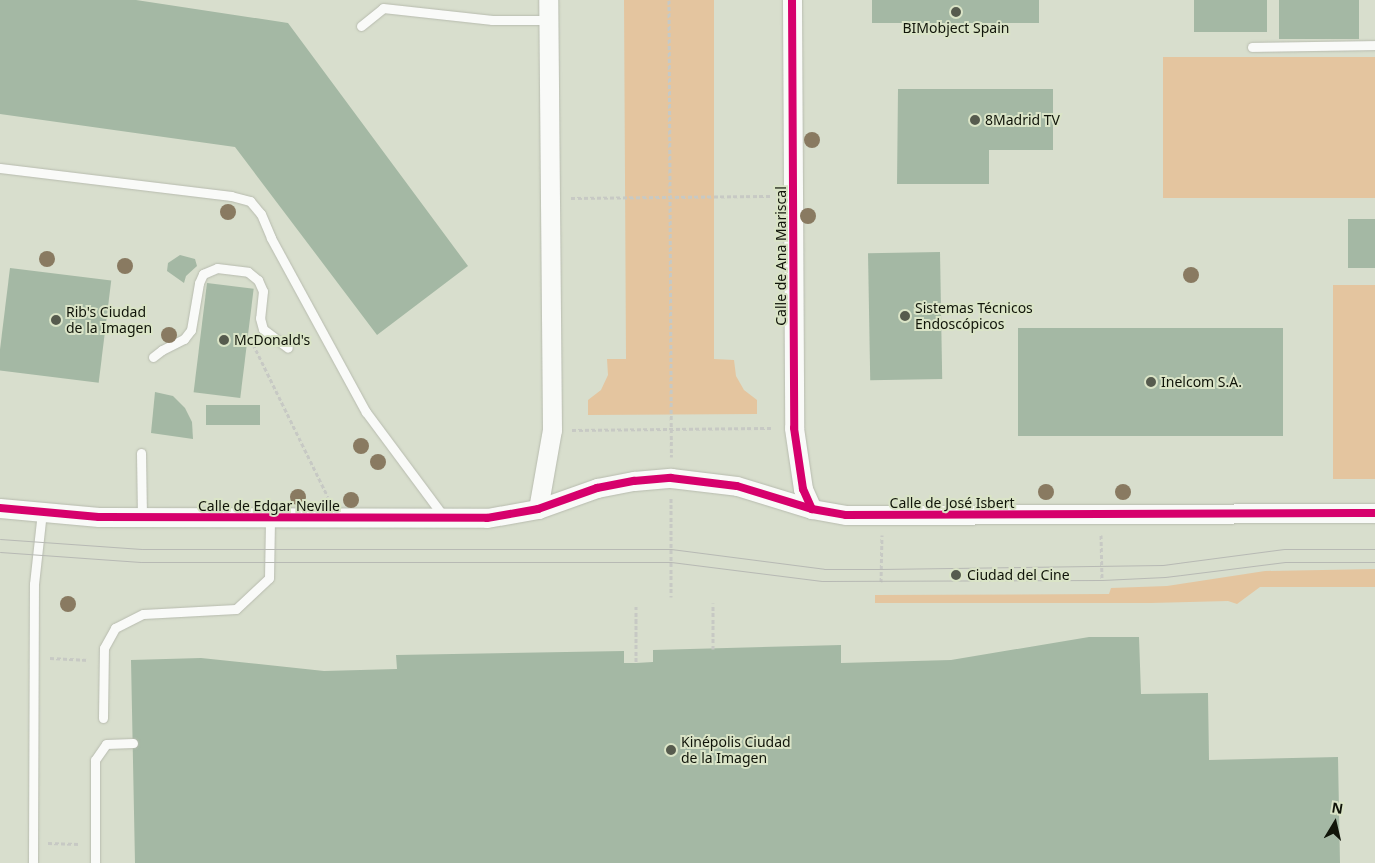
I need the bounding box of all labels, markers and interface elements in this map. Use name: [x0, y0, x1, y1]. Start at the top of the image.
marker: BIMobject Spain: [950, 6, 962, 18]
place label: BIMobject Spain: [903, 20, 1009, 36]
place label: 8Madrid TV: [985, 112, 1060, 128]
marker: 8Madrid TV: [969, 114, 981, 126]
street label: Calle de Ana Mariscal: [773, 186, 789, 326]
place label: Sistemas Técnicos Endoscópicos: [915, 300, 1033, 332]
place label: Rib's Ciudad de la Imagen: [66, 304, 152, 336]
marker: Sistemas Técnicos Endoscópicos: [899, 310, 911, 322]
marker: Rib's Ciudad de la Imagen: [50, 314, 62, 326]
place label: McDonald's: [234, 332, 310, 348]
marker: McDonald's: [218, 334, 230, 346]
place label: Inelcom S.A.: [1161, 374, 1242, 390]
marker: Inelcom S.A.: [1145, 376, 1157, 388]
street label: Calle de José Isbert: [890, 495, 1014, 511]
street label: Calle de Edgar Neville: [198, 498, 340, 514]
place label: Ciudad del Cine: [967, 567, 1070, 583]
marker: Ciudad del Cine: [949, 568, 963, 582]
place label: Kinépolis Ciudad de la Imagen: [681, 734, 791, 766]
marker: Kinépolis Ciudad de la Imagen: [665, 744, 677, 756]
text: N: [1330, 797, 1345, 818]
north arrow: [1310, 798, 1360, 848]

